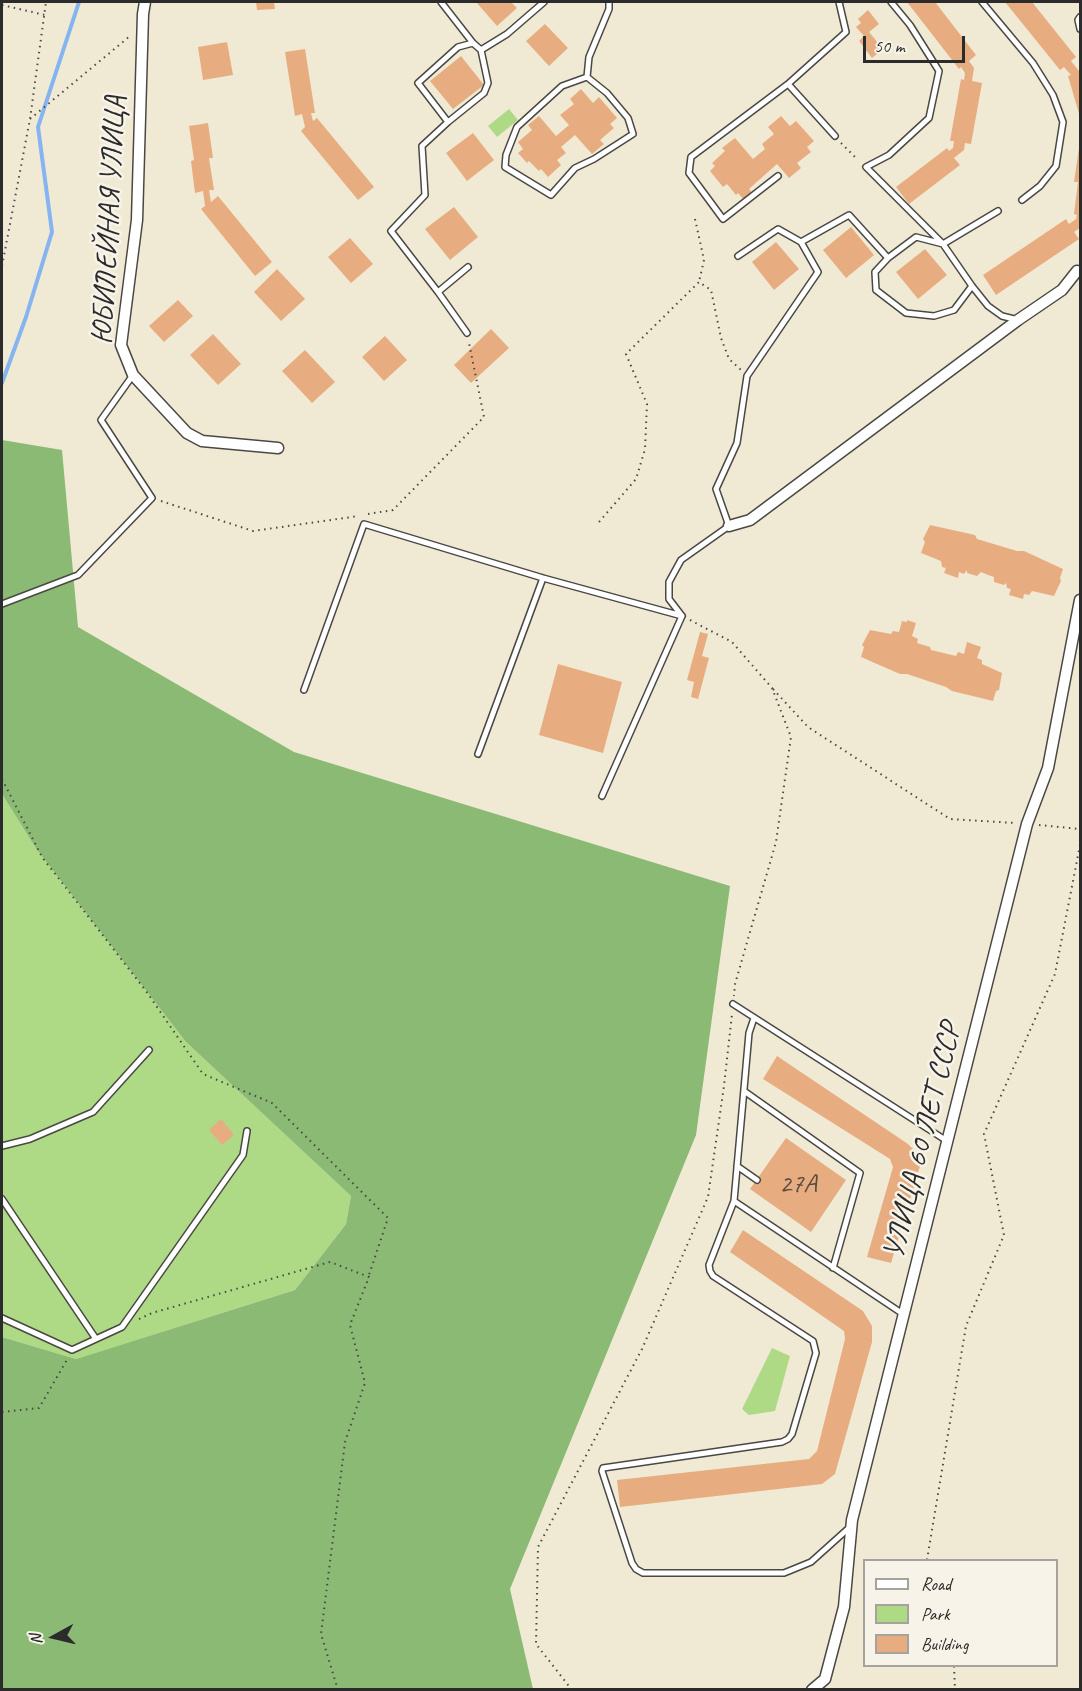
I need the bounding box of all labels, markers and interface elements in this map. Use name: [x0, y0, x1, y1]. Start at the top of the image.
scale bar: [866, 24, 968, 62]
text: 50 m: [874, 35, 905, 57]
street label: ЮБИЛЕЙНАЯ УЛИЦА: [86, 95, 134, 345]
street label: УЛИЦА 60 ЛЕТ СССР: [876, 1020, 970, 1262]
house number: 27А: [779, 1169, 817, 1201]
legend: [863, 1559, 1058, 1667]
text: Road: [921, 1573, 951, 1595]
text: Park: [921, 1603, 950, 1625]
north arrow: [24, 1607, 84, 1667]
text: N: [26, 1633, 47, 1646]
text: Building: [921, 1633, 968, 1655]

